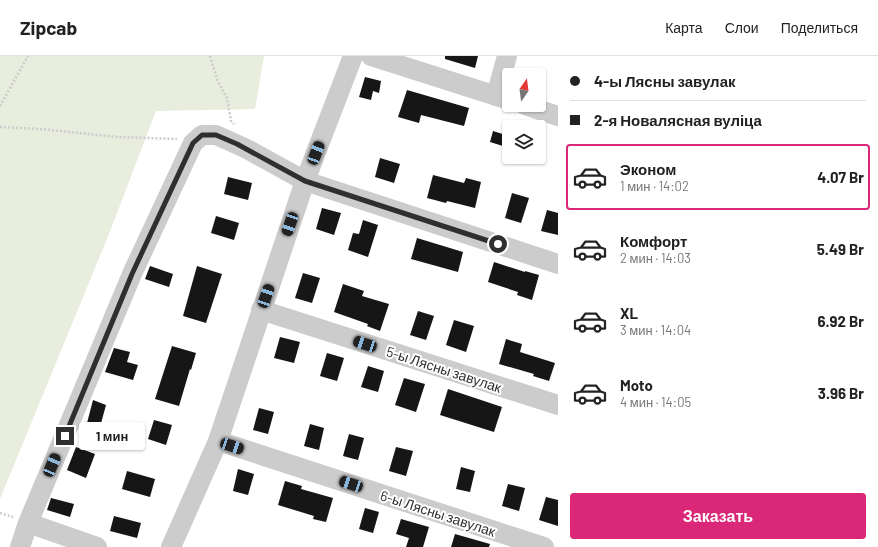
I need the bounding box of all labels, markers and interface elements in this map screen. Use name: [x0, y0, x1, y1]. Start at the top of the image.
text: Zipcab: [20, 16, 77, 39]
text: Карта: [665, 19, 703, 36]
text: Слои: [725, 19, 759, 36]
text: Поделиться: [781, 19, 858, 36]
north arrow: [502, 68, 546, 112]
map controls: [502, 68, 546, 164]
text: 4-ы Лясны завулак: [594, 72, 735, 90]
text: 2-я Новалясная вуліца: [594, 111, 762, 129]
button: layers: [502, 120, 546, 164]
car: [306, 140, 326, 166]
icon: car: [572, 159, 608, 195]
text: Эконом: [620, 160, 676, 178]
text: 4.07 Br: [817, 168, 864, 186]
text: 1 мин · 14:02: [620, 178, 689, 194]
car: [280, 211, 300, 237]
icon: car: [572, 231, 608, 267]
text: Комфорт: [620, 232, 687, 250]
route start: [489, 235, 507, 253]
text: 5.49 Br: [817, 240, 864, 258]
text: 2 мин · 14:03: [620, 250, 691, 266]
car: [256, 283, 276, 309]
icon: car: [572, 303, 608, 339]
text: XL: [620, 304, 638, 322]
text: 6.92 Br: [817, 312, 864, 330]
text: 3 мин · 14:04: [620, 322, 691, 338]
car: [352, 335, 378, 353]
street label: 5-ы Лясны завулак: [384, 342, 505, 396]
icon: car: [572, 375, 608, 411]
text: Moto: [620, 376, 653, 394]
text: 3.96 Br: [818, 384, 864, 402]
text: 4 мин · 14:05: [620, 394, 691, 410]
callout: 1 мин: [79, 422, 145, 450]
route end: [56, 427, 74, 445]
text: 1 мин: [96, 428, 128, 444]
car: [219, 437, 245, 455]
car: [42, 452, 62, 478]
car: [338, 475, 364, 493]
street label: 6-ы Лясны завулак: [378, 486, 499, 540]
button: Заказать: [570, 493, 866, 539]

